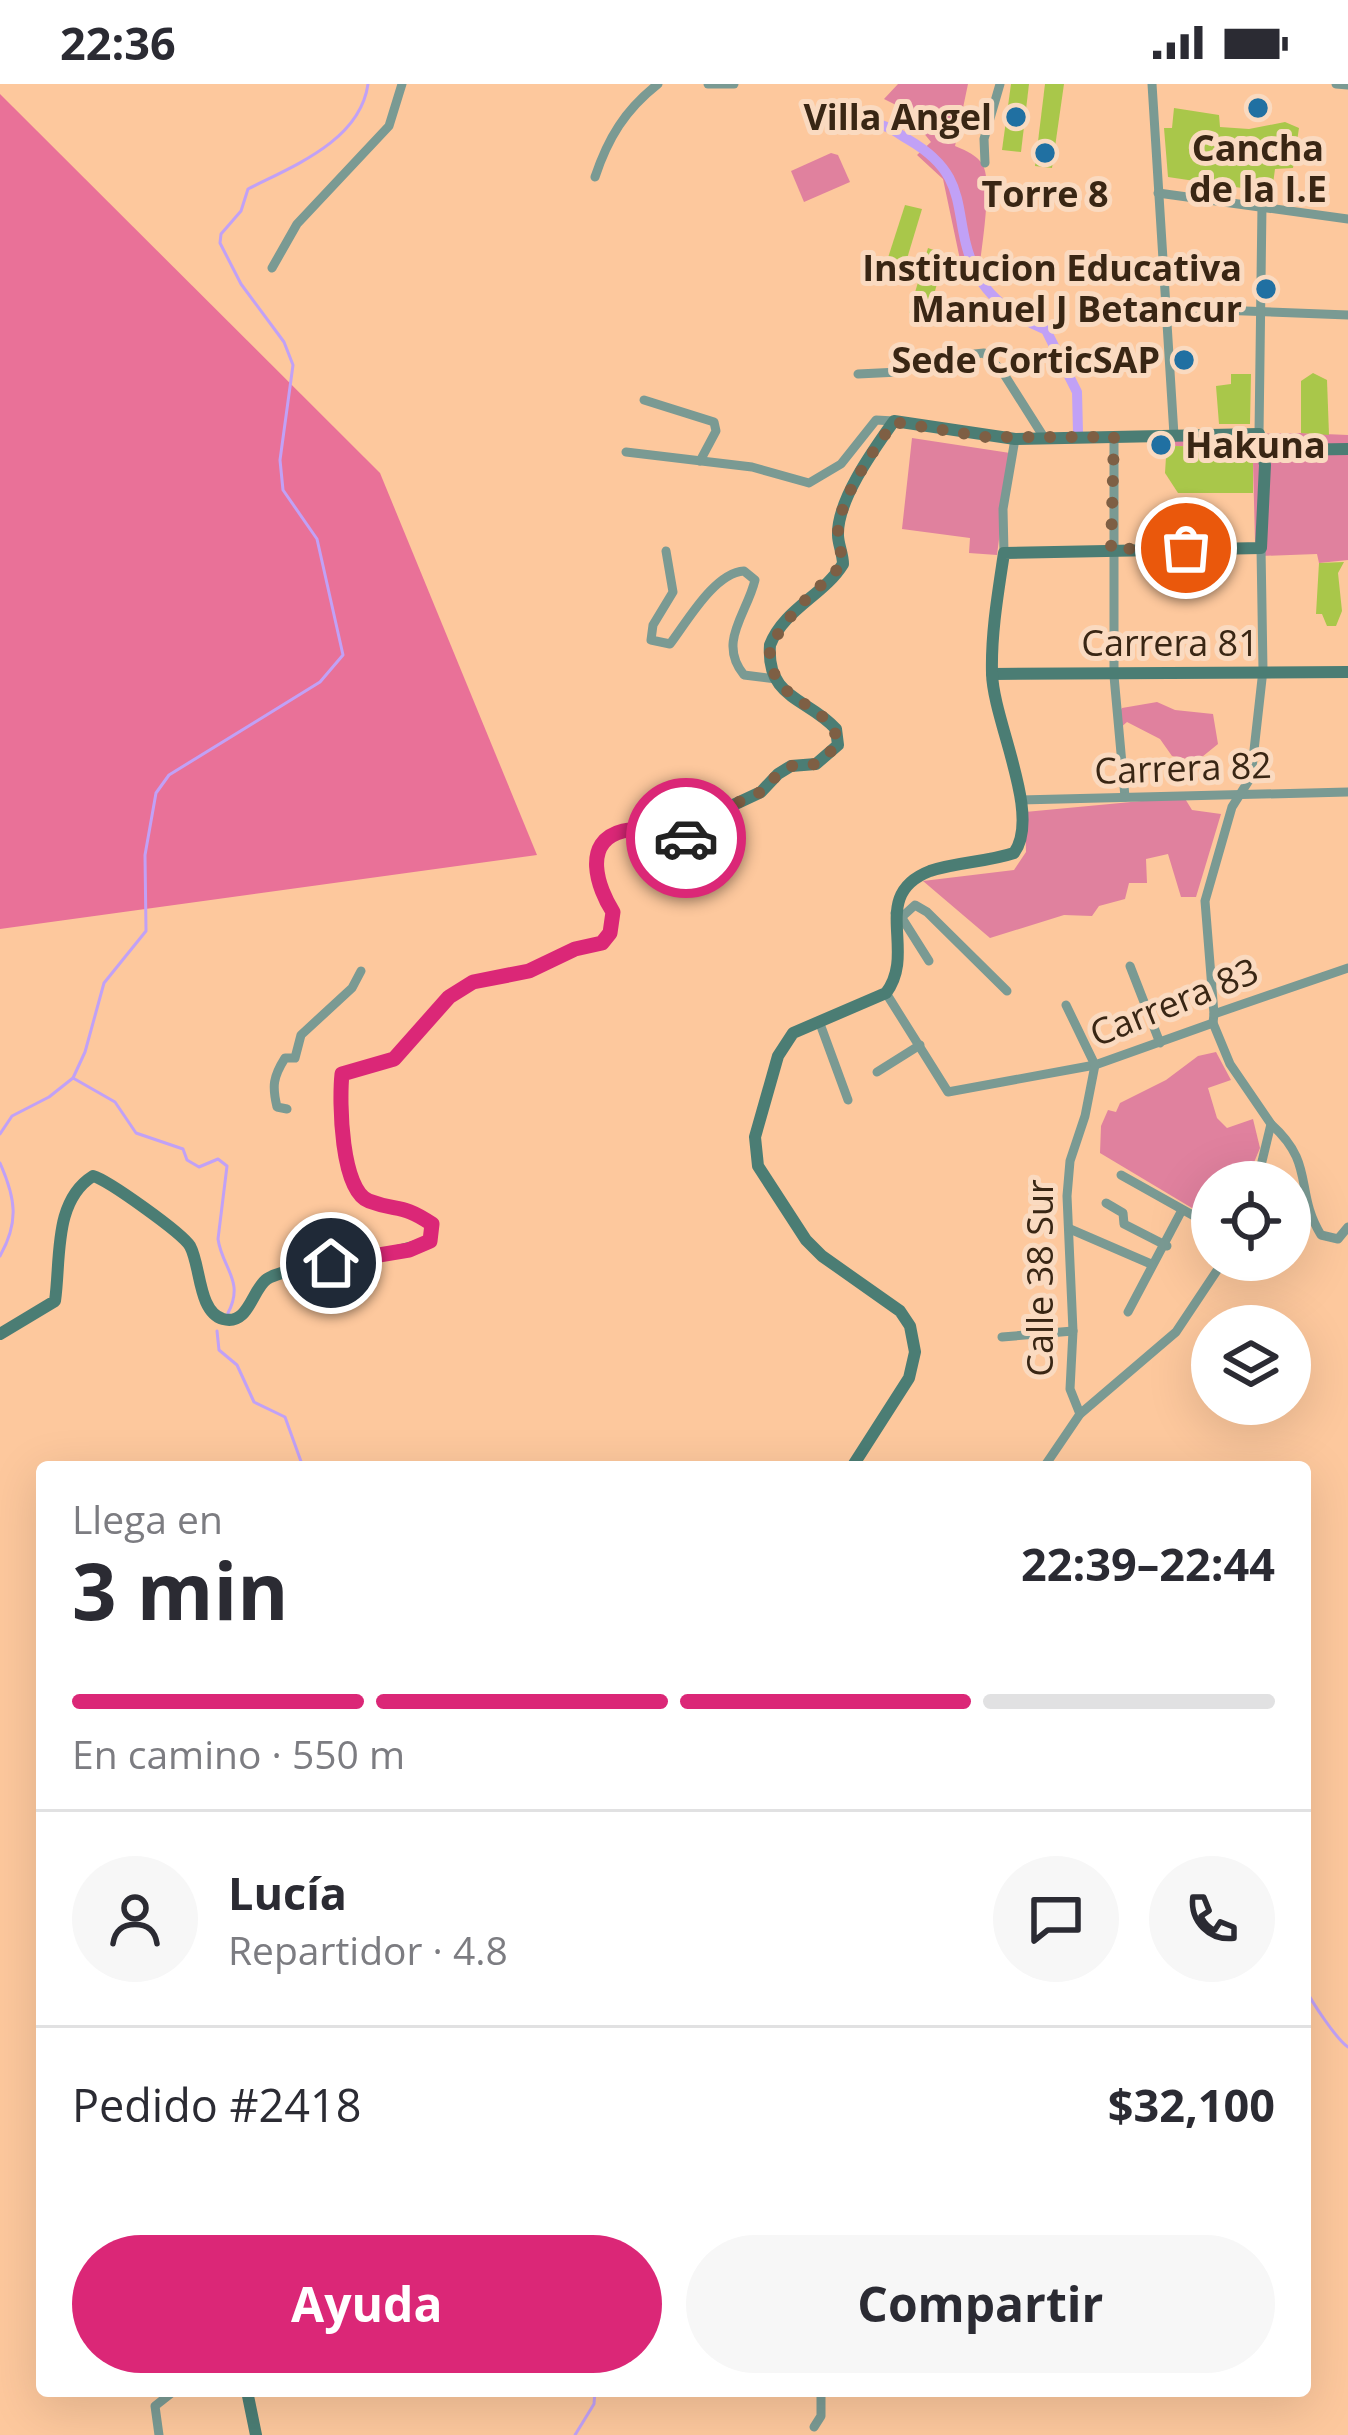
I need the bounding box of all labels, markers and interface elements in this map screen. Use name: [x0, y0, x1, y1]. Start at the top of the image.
text: 22:36: [60, 12, 176, 73]
place label: Villa Angel: [803, 92, 992, 141]
marker: Cancha de la I.E: [1245, 95, 1271, 121]
marker: Villa Angel: [1003, 104, 1029, 130]
place label: Cancha de la I.E: [1189, 123, 1327, 213]
marker: Torre 8: [1032, 140, 1058, 166]
place label: Torre 8: [981, 169, 1109, 218]
place label: Institucion Educativa Manuel J Betancur: [862, 243, 1242, 333]
marker: Institucion Educativa Manuel J Betancur: [1253, 276, 1279, 302]
place label: Sede CorticSAP: [892, 335, 1160, 384]
marker: Sede CorticSAP: [1171, 347, 1197, 373]
place label: Hakuna: [1185, 420, 1326, 469]
marker: Hakuna: [1148, 432, 1174, 458]
pin: [1135, 497, 1237, 599]
icon: bag: [1153, 515, 1219, 581]
street label: Carrera 81: [1081, 618, 1259, 667]
street label: Carrera 82: [1093, 740, 1273, 795]
courier: [626, 778, 746, 898]
icon: car: [653, 805, 719, 871]
street label: Carrera 83: [1082, 946, 1265, 1058]
map controls: [1191, 1161, 1311, 1425]
button: locate: [1191, 1161, 1311, 1281]
street label: Calle 38 Sur: [1015, 1179, 1064, 1377]
pin: [280, 1212, 382, 1314]
icon: home: [298, 1230, 364, 1296]
button: layers: [1191, 1305, 1311, 1425]
text: Llega en: [72, 1492, 223, 1545]
text: 22:39–22:44: [1021, 1533, 1275, 1594]
text: 3 min: [72, 1537, 289, 1643]
text: En camino · 550 m: [72, 1727, 405, 1780]
button: person: [72, 1856, 198, 1982]
button: chat: [993, 1856, 1119, 1982]
button: phone: [1149, 1856, 1275, 1982]
text: Lucía: [228, 1862, 347, 1923]
text: Repartidor · 4.8: [228, 1923, 508, 1976]
text: Pedido #2418: [72, 2074, 362, 2135]
text: $32,100: [1108, 2074, 1275, 2135]
button: Ayuda: [72, 2235, 662, 2373]
button: Compartir: [686, 2235, 1275, 2373]

